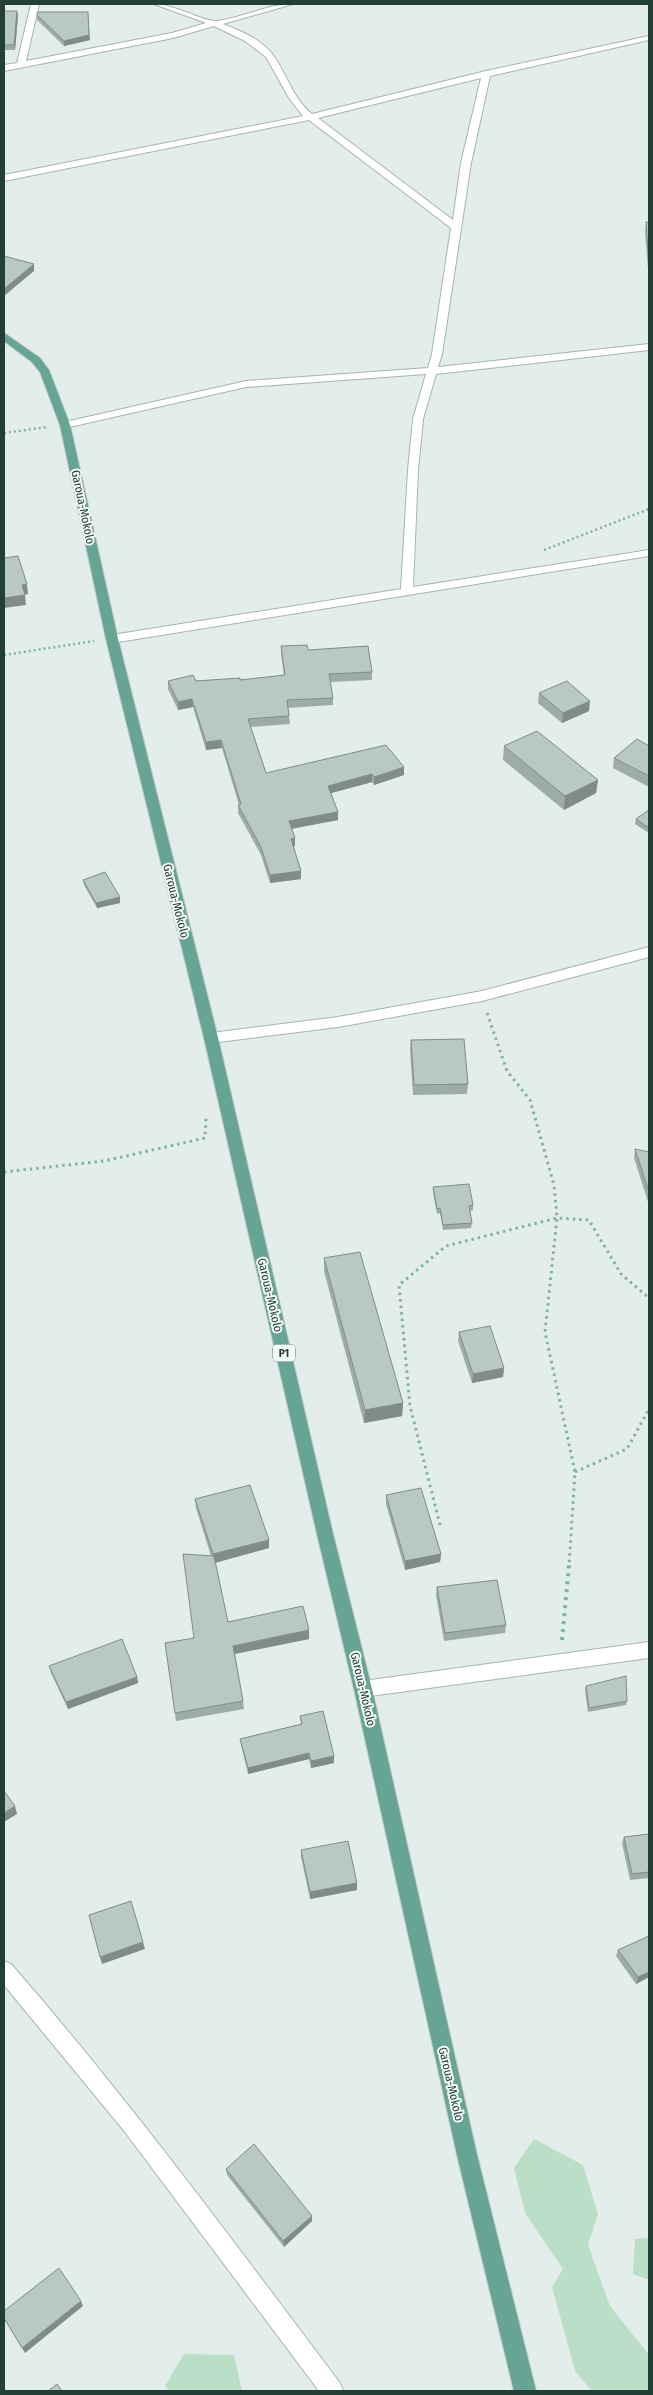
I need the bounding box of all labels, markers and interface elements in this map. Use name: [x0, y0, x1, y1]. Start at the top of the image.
street label: Garoua-Mokolo: [68, 469, 98, 545]
street label: Garoua-Mokolo: [160, 863, 192, 939]
street label: Garoua-Mokolo: [255, 1257, 285, 1333]
road number: P1: [273, 1345, 295, 1362]
street label: Garoua-Mokolo: [348, 1651, 378, 1727]
street label: Garoua-Mokolo: [436, 2046, 466, 2122]

